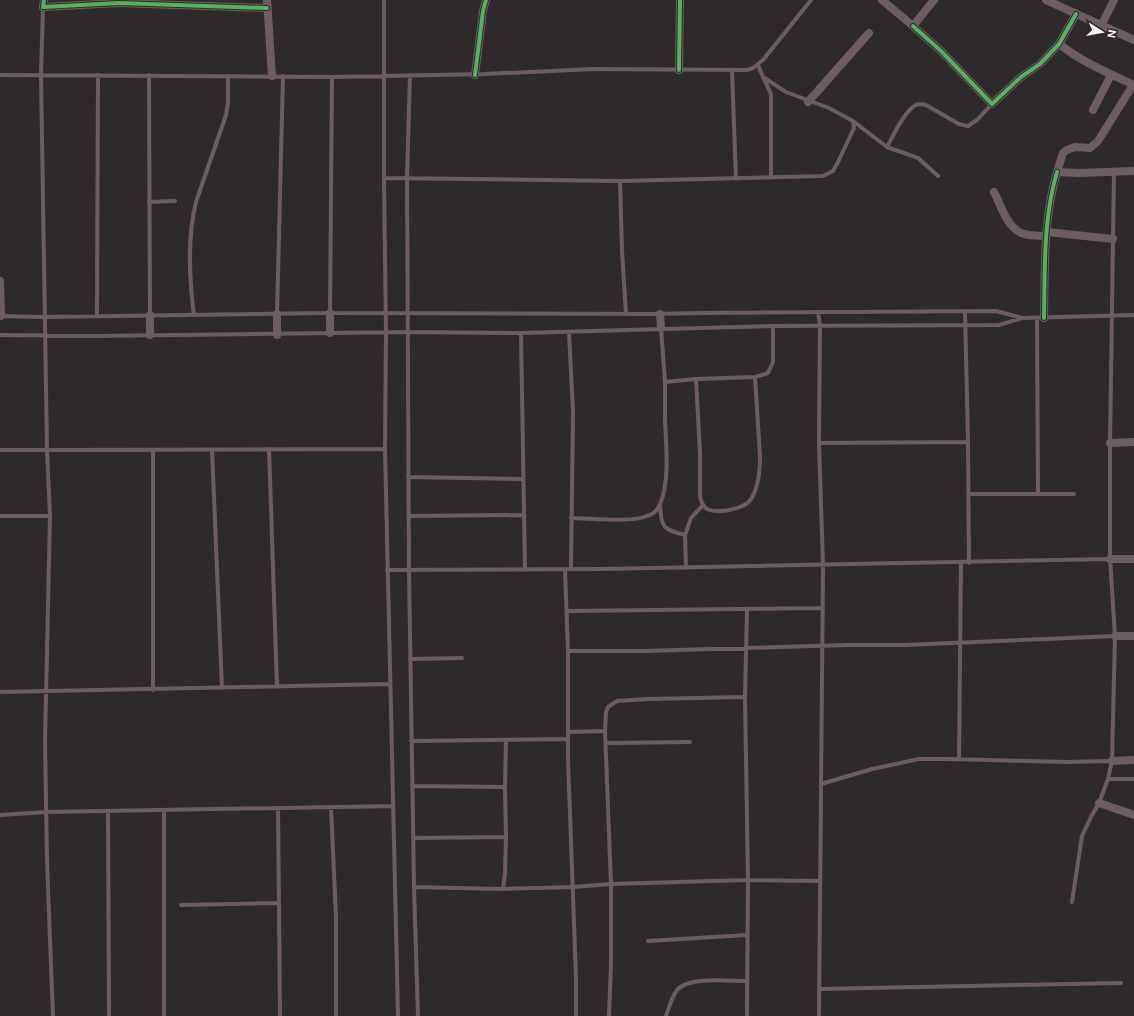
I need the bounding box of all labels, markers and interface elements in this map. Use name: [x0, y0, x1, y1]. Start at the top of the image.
north arrow: [1082, 12, 1122, 52]
text: N: [1105, 29, 1119, 39]

